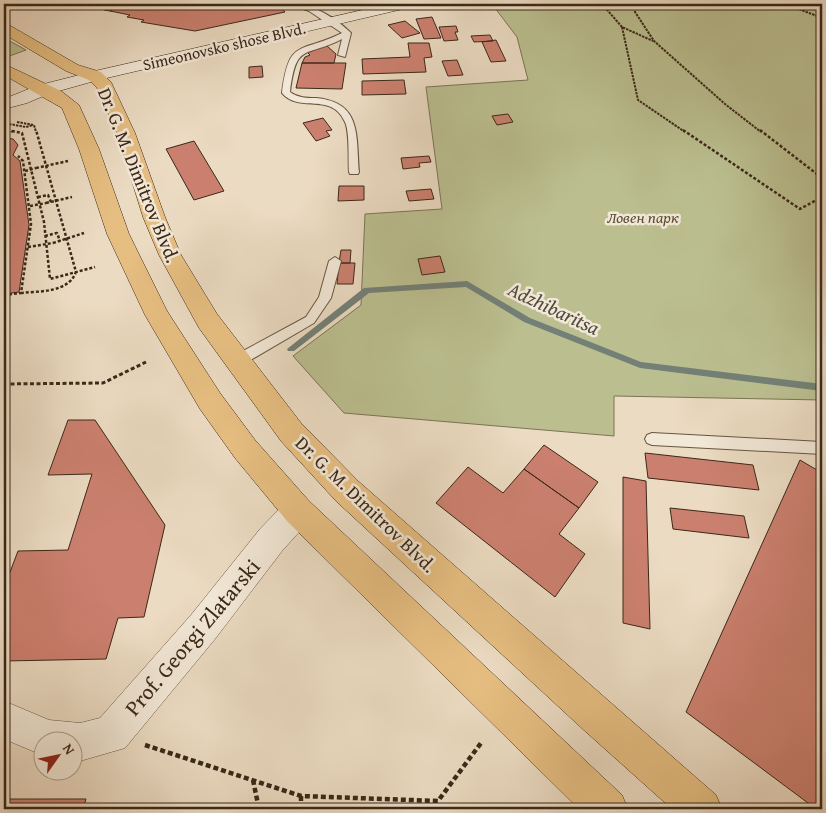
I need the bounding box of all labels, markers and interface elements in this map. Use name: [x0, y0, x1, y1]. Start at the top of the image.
street label: Simeonovsko shose Blvd.: [140, 16, 308, 76]
street label: Dr. G. M. Dimitrov Blvd.: [91, 83, 187, 267]
park label: Ловен парк: [607, 205, 679, 229]
water label: Adzhibaritsa: [503, 274, 605, 342]
street label: Dr. G. M. Dimitrov Blvd.: [289, 429, 443, 579]
street label: Prof. Georgi Zlatarski: [117, 552, 267, 722]
north arrow: [32, 730, 82, 780]
text: N: [58, 740, 80, 759]

